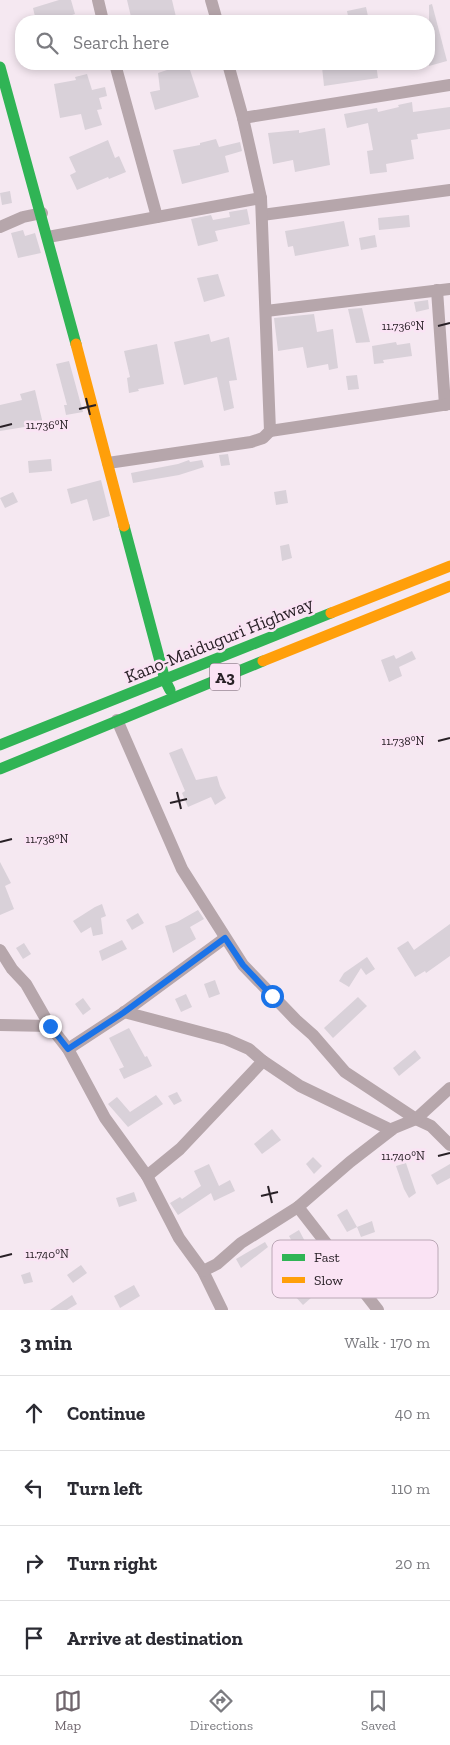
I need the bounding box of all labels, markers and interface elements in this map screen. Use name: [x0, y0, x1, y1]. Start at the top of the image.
search box: [15, 15, 435, 70]
icon: search: [33, 29, 61, 57]
text: Search here: [73, 31, 169, 54]
text: 11.736°N: [382, 319, 424, 333]
text: 11.736°N: [26, 418, 68, 432]
street label: Kano-Maiduguri Highway: [122, 592, 317, 688]
road number: A3: [210, 664, 240, 690]
text: 11.738°N: [382, 734, 425, 748]
text: 11.738°N: [26, 832, 69, 846]
route start: [261, 985, 284, 1008]
route end: [39, 1015, 62, 1038]
text: 11.740°N: [381, 1149, 425, 1163]
legend: [272, 1240, 438, 1298]
text: 11.740°N: [25, 1247, 69, 1261]
text: Fast: [314, 1249, 341, 1266]
text: Slow: [314, 1272, 343, 1289]
text: 3 min: [20, 1330, 72, 1355]
text: Walk · 170 m: [345, 1333, 430, 1352]
icon: ahead: [20, 1399, 48, 1427]
text: Continue: [67, 1402, 145, 1425]
text: 40 m: [395, 1404, 430, 1423]
icon: left: [20, 1474, 48, 1502]
text: Turn left: [67, 1477, 142, 1500]
text: 110 m: [391, 1479, 430, 1498]
icon: right: [20, 1549, 48, 1577]
text: Turn right: [67, 1552, 157, 1575]
text: 20 m: [395, 1554, 430, 1573]
icon: arrive: [20, 1624, 48, 1652]
text: Arrive at destination: [67, 1627, 243, 1650]
tab: Map: [54, 1687, 82, 1734]
tab: Directions: [190, 1687, 253, 1734]
tab: Saved: [361, 1687, 396, 1734]

